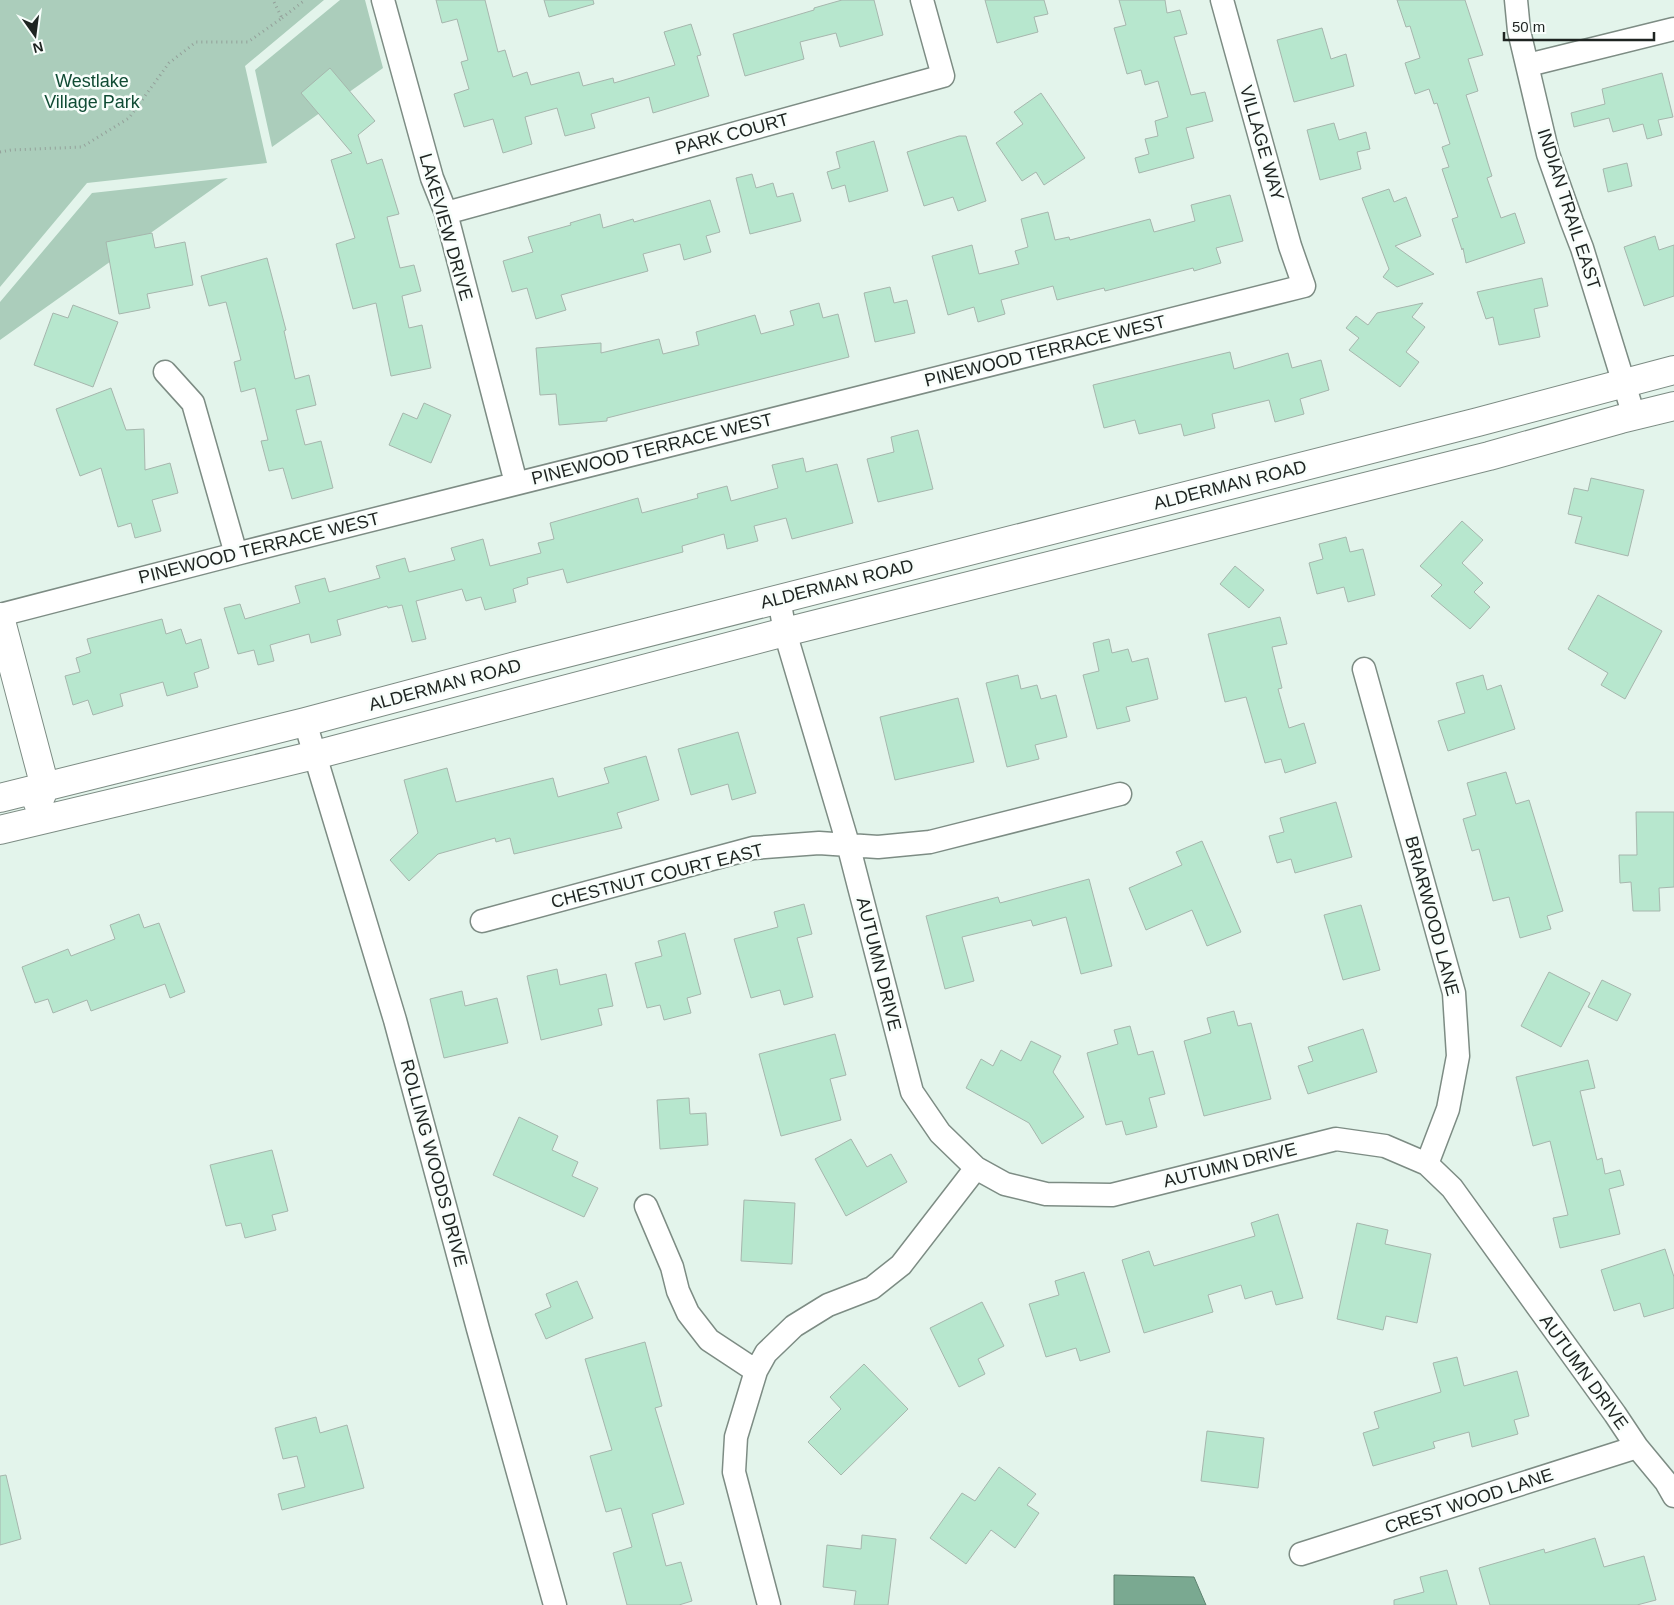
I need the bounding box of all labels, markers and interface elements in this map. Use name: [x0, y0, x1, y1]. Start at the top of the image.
north arrow: [10, 10, 60, 60]
scale bar: [1504, 10, 1654, 42]
text: 50 m: [1512, 18, 1545, 35]
text: N: [31, 39, 45, 57]
park label: Westlake Village Park: [44, 71, 141, 112]
street label: VILLAGE WAY: [1236, 83, 1288, 203]
street label: PARK COURT: [673, 109, 791, 159]
street label: INDIAN TRAIL EAST: [1534, 126, 1604, 292]
street label: LAKEVIEW DRIVE: [415, 151, 477, 303]
street label: PINEWOOD TERRACE WEST: [922, 311, 1168, 391]
street label: PINEWOOD TERRACE WEST: [529, 409, 775, 489]
street label: ALDERMAN ROAD: [1151, 456, 1309, 514]
street label: PINEWOOD TERRACE WEST: [136, 508, 382, 588]
street label: ALDERMAN ROAD: [758, 555, 916, 613]
street label: ALDERMAN ROAD: [367, 655, 523, 715]
street label: BRIARWOOD LANE: [1401, 834, 1463, 998]
street label: CHESTNUT COURT EAST: [549, 840, 765, 912]
street label: AUTUMN DRIVE: [853, 895, 905, 1033]
street label: ROLLING WOODS DRIVE: [397, 1057, 471, 1269]
street label: AUTUMN DRIVE: [1161, 1139, 1299, 1191]
street label: AUTUMN DRIVE: [1536, 1311, 1632, 1433]
street label: CREST WOOD LANE: [1382, 1464, 1556, 1538]

